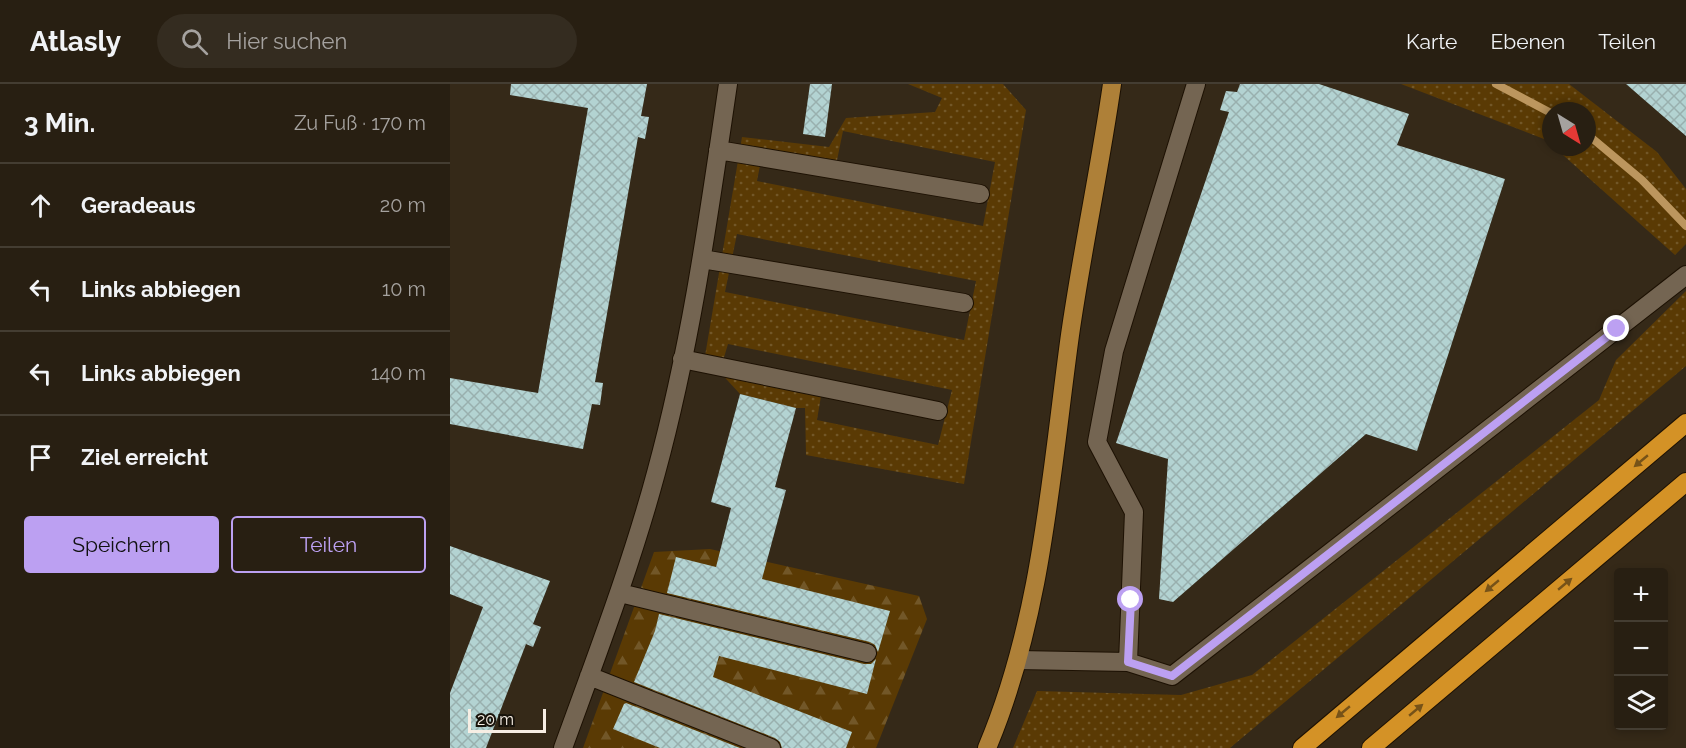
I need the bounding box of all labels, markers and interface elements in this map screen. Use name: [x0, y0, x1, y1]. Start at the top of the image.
search box: [157, 14, 577, 68]
text: Atlasly: [30, 25, 121, 58]
icon: search: [178, 25, 211, 58]
text: Hier suchen: [226, 28, 347, 54]
text: Karte: [1406, 29, 1457, 54]
text: Ebenen: [1490, 29, 1565, 54]
text: Teilen: [1598, 29, 1656, 54]
north arrow: [1542, 102, 1596, 156]
text: 3 Min.: [24, 108, 95, 138]
text: Zu Fuß · 170 m: [294, 111, 426, 135]
icon: ahead: [24, 189, 57, 222]
text: Geradeaus: [81, 192, 196, 218]
text: 20 m: [380, 193, 426, 217]
icon: left: [24, 273, 57, 306]
text: Links abbiegen: [81, 276, 241, 302]
text: 10 m: [382, 277, 426, 301]
route end: [1603, 315, 1629, 341]
icon: left: [24, 357, 57, 390]
text: Links abbiegen: [81, 360, 241, 386]
text: 140 m: [371, 361, 426, 385]
icon: arrive: [24, 441, 57, 474]
text: Ziel erreicht: [81, 444, 208, 470]
one-way arrow: [1633, 454, 1649, 467]
button: Speichern: [24, 516, 219, 573]
button: Teilen: [231, 516, 426, 573]
map controls: [1614, 568, 1668, 730]
button: +: [1614, 568, 1668, 622]
one-way arrow: [1557, 578, 1573, 591]
one-way arrow: [1485, 579, 1500, 592]
route start: [1117, 586, 1143, 612]
button: −: [1614, 622, 1668, 676]
button: layers: [1614, 676, 1668, 730]
one-way arrow: [1408, 704, 1423, 717]
scale bar: [468, 706, 546, 734]
one-way arrow: [1335, 706, 1351, 719]
text: 20 m: [477, 710, 514, 729]

